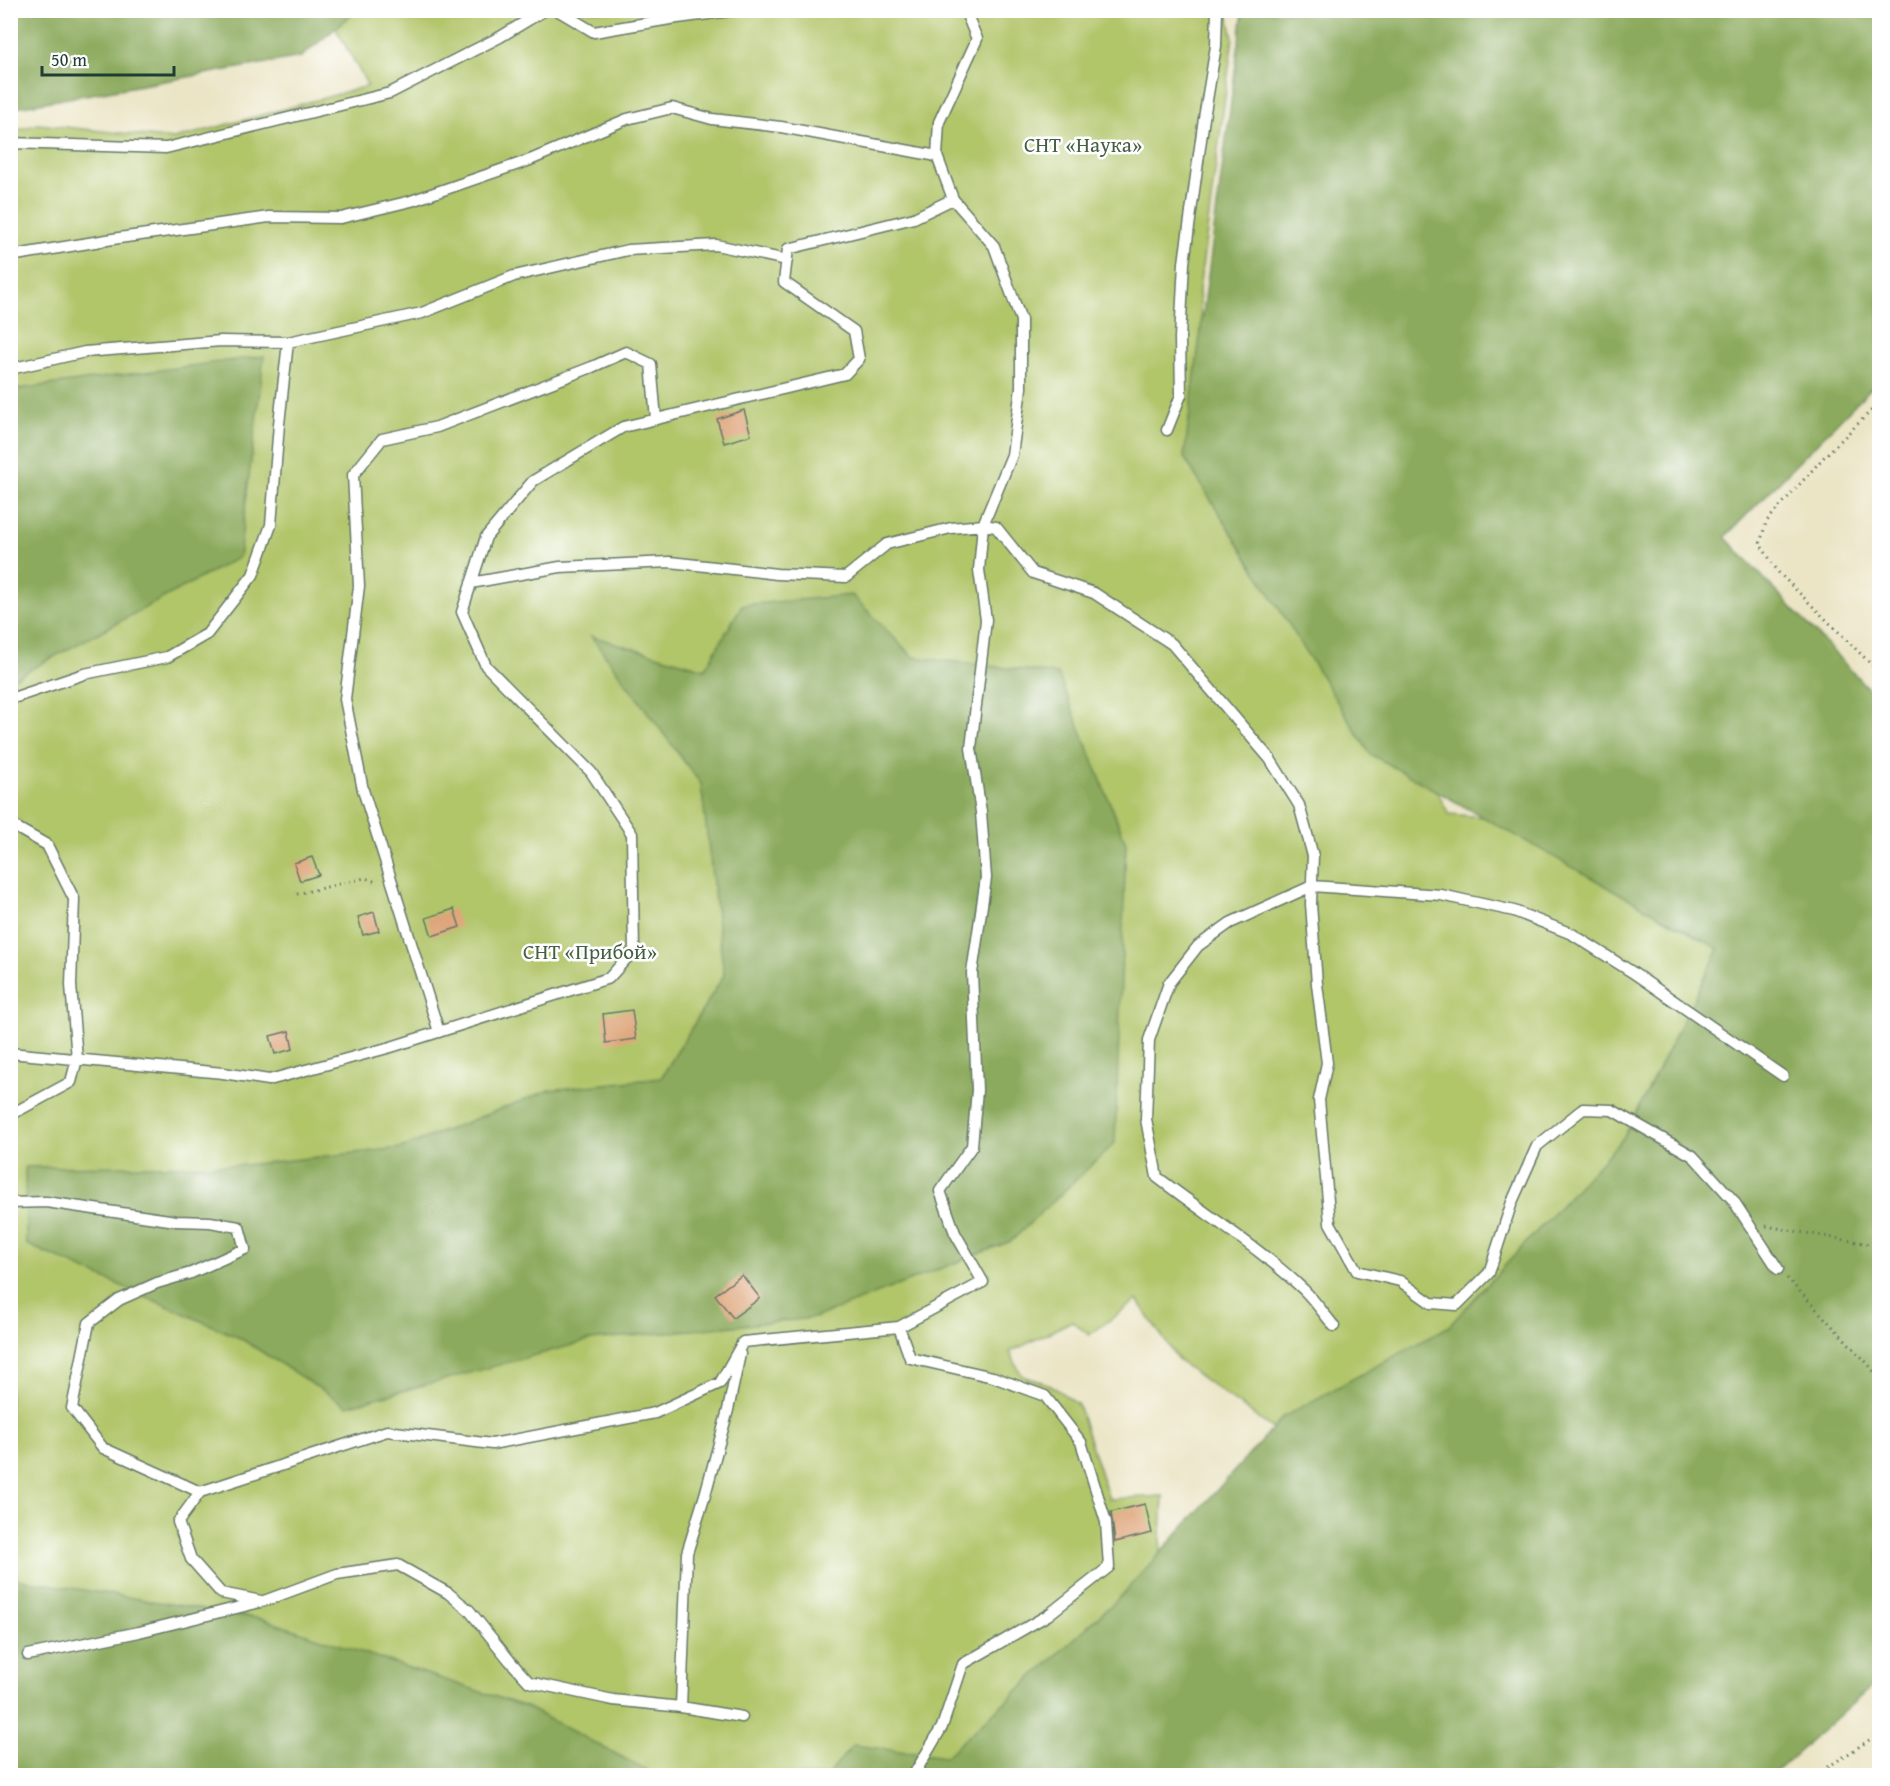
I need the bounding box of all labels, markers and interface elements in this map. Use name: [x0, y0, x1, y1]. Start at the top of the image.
scale bar: [42, 39, 174, 77]
text: 50 m: [51, 46, 87, 73]
park label: СНТ «Наука»: [1024, 129, 1142, 160]
park label: СНТ «Прибой»: [523, 936, 657, 967]

